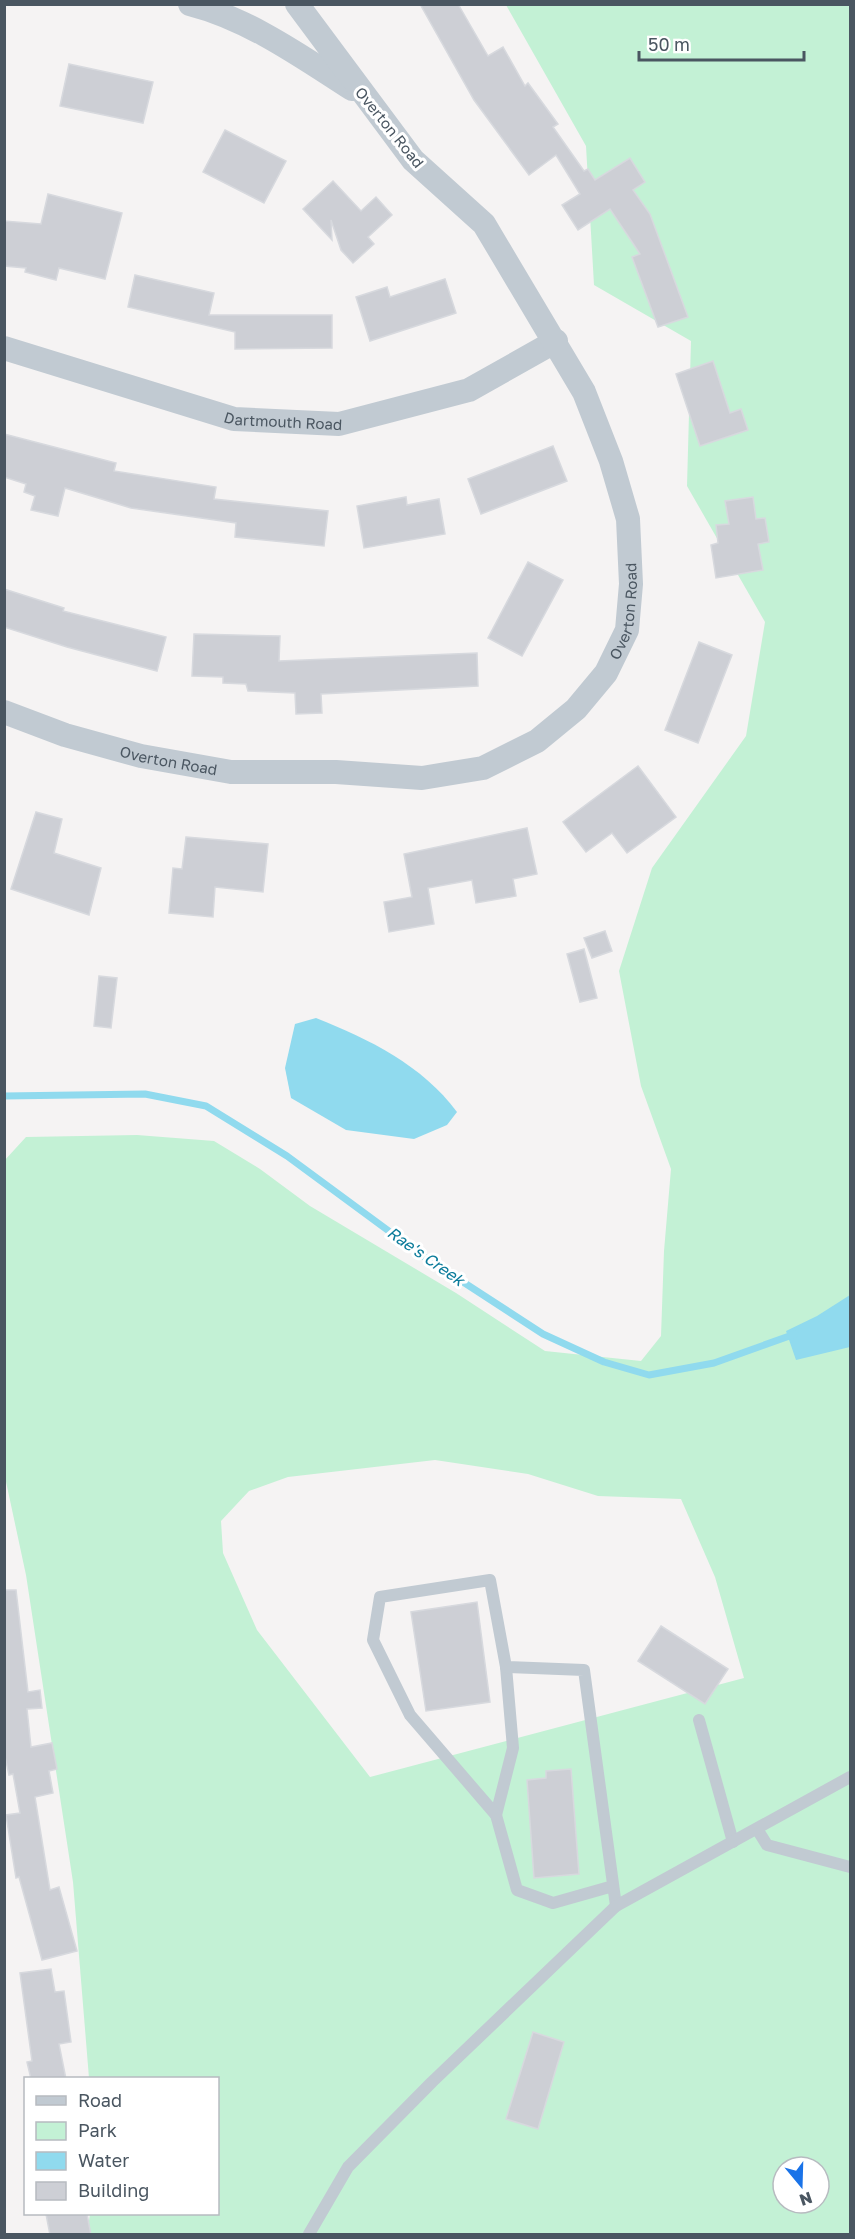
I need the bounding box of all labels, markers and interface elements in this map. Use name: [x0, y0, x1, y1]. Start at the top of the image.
scale bar: [639, 24, 804, 62]
text: 50 m: [648, 33, 690, 55]
street label: Overton Road: [352, 83, 428, 171]
street label: Dartmouth Road: [222, 407, 343, 433]
street label: Overton Road: [605, 562, 640, 662]
street label: Overton Road: [118, 742, 219, 778]
water label: Rae's Creek: [384, 1222, 470, 1291]
legend: [24, 2077, 219, 2215]
text: Road: [78, 2089, 122, 2111]
text: Park: [78, 2119, 117, 2141]
text: Water: [78, 2149, 129, 2171]
north arrow: [771, 2155, 831, 2215]
text: Building: [78, 2179, 149, 2201]
text: N: [797, 2188, 815, 2211]

